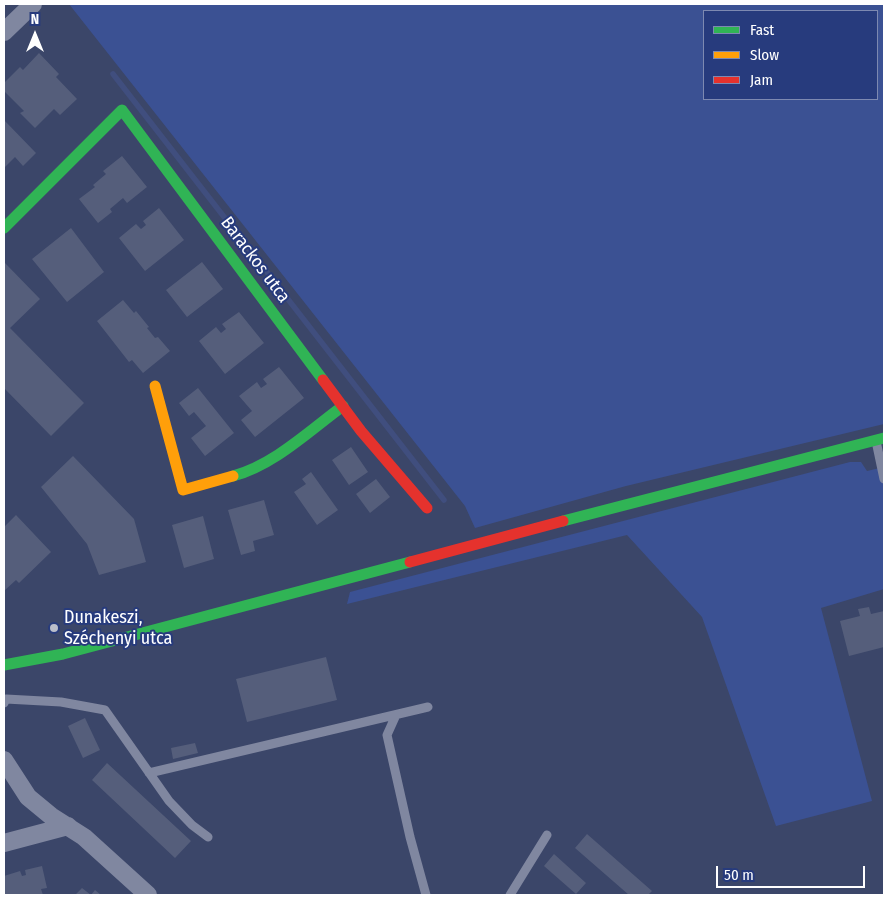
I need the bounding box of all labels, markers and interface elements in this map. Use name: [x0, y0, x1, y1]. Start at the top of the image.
north arrow: [10, 10, 60, 60]
legend: [703, 10, 878, 100]
text: N: [31, 11, 39, 28]
text: Fast: [750, 21, 774, 39]
text: Slow: [750, 46, 779, 64]
text: Jam: [750, 71, 773, 89]
street label: Barackos utca: [216, 213, 294, 307]
place label: Dunakeszi, Széchenyi utca: [64, 607, 172, 650]
marker: Dunakeszi, Széchenyi utca: [48, 622, 60, 634]
scale bar: [718, 856, 867, 888]
text: 50 m: [724, 866, 754, 884]

